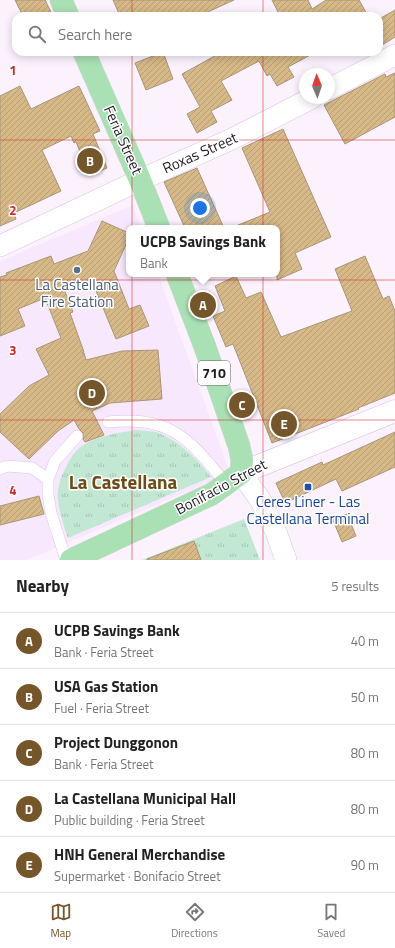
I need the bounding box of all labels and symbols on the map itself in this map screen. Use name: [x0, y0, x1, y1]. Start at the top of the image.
text: 1: [9, 60, 17, 80]
north arrow: [299, 68, 335, 104]
street label: Feria Street: [98, 102, 149, 179]
street label: Roxas Street: [159, 125, 242, 179]
pin: B: [77, 146, 103, 176]
your location: [190, 198, 210, 218]
text: 2: [9, 200, 17, 220]
marker: La Castellana Fire Station: [72, 265, 82, 275]
place label: La Castellana Fire Station: [35, 273, 119, 313]
pin: A: [190, 290, 216, 320]
text: 3: [9, 340, 17, 360]
road number: 710: [198, 361, 230, 385]
pin: D: [79, 378, 105, 408]
pin: C: [229, 390, 255, 420]
pin: E: [271, 409, 297, 439]
street label: Bonifacio Street: [171, 452, 271, 520]
district label: La Castellana: [69, 467, 178, 496]
text: 4: [9, 480, 17, 500]
marker: Ceres Liner - Las Castellana Terminal: [303, 482, 313, 492]
place label: Ceres Liner - Las Castellana Terminal: [247, 490, 369, 530]

